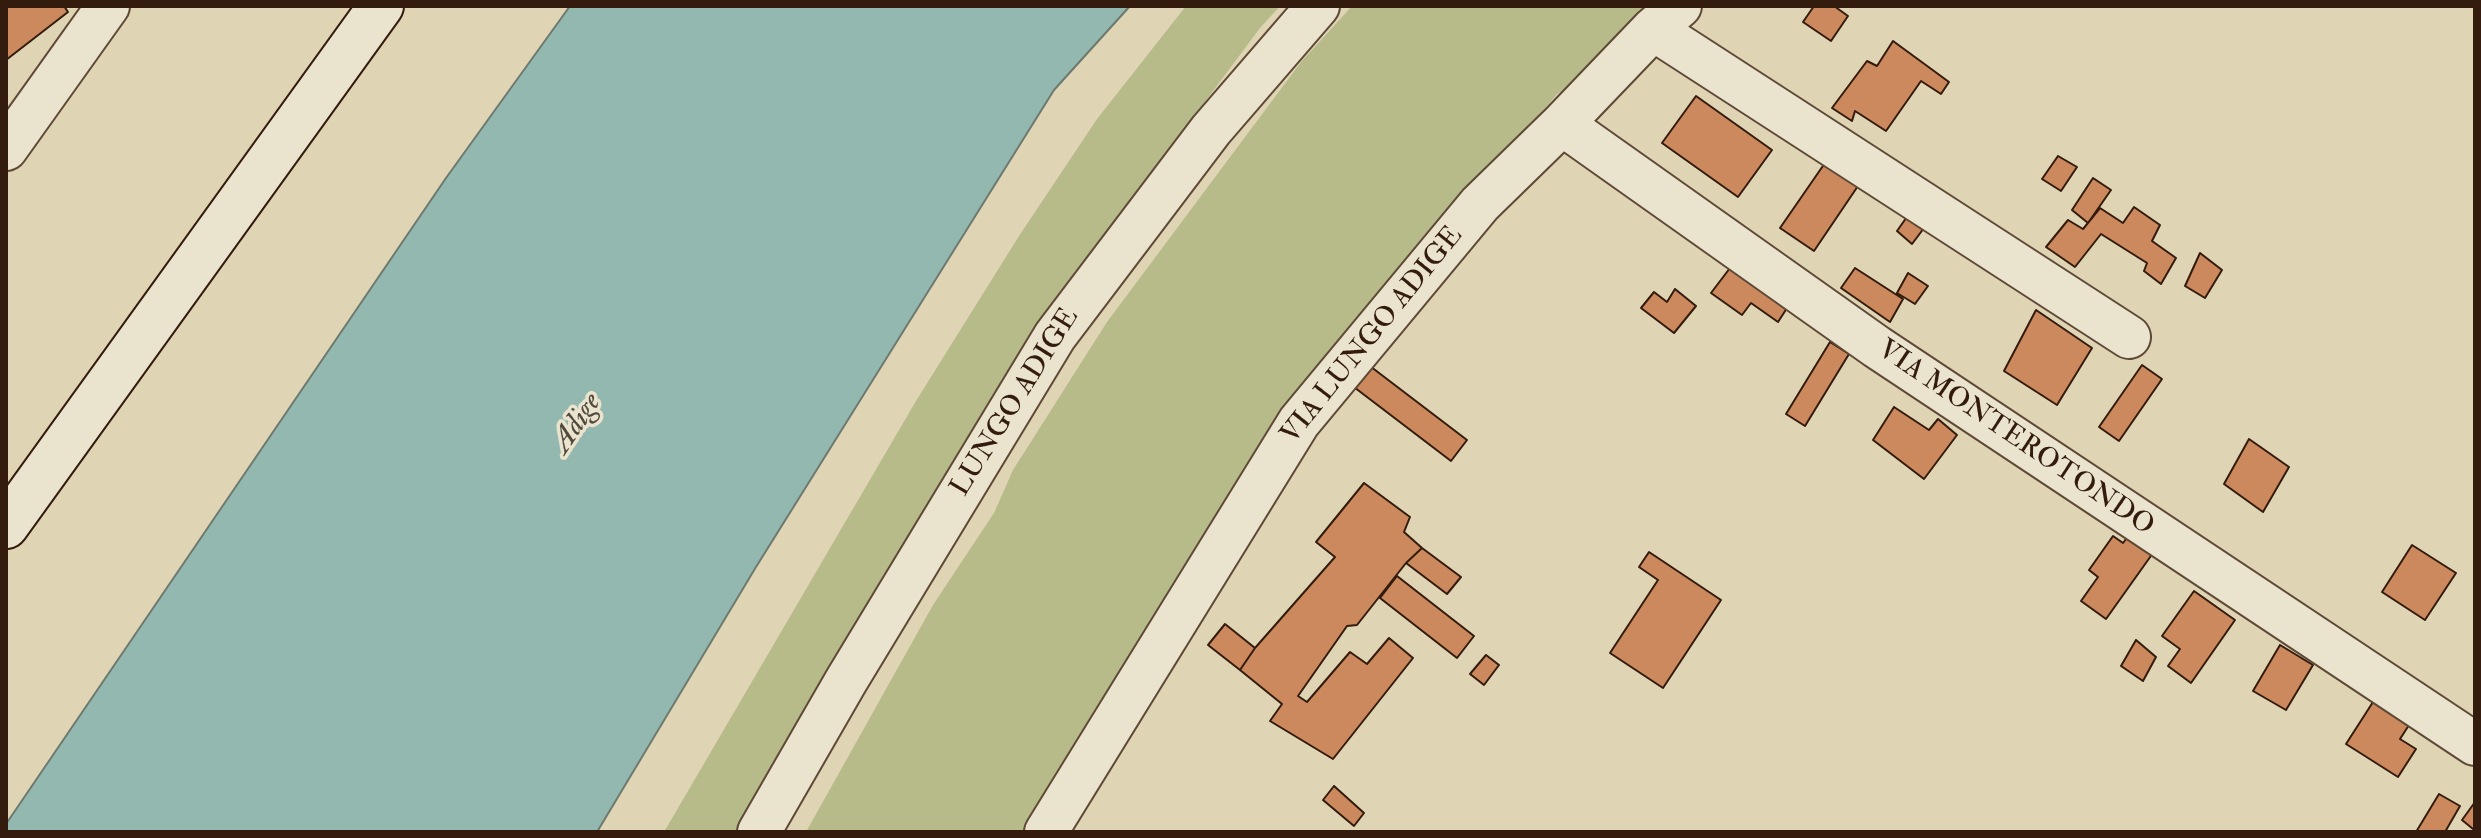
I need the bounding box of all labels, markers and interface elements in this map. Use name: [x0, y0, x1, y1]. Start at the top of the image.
street label: VIA LUNGO ADIGE: [1275, 220, 1471, 452]
street label: LUNGO ADIGE: [945, 303, 1087, 503]
street label: VIA MONTEROTONDO: [1870, 334, 2160, 544]
water label: Adige: [545, 387, 611, 461]

